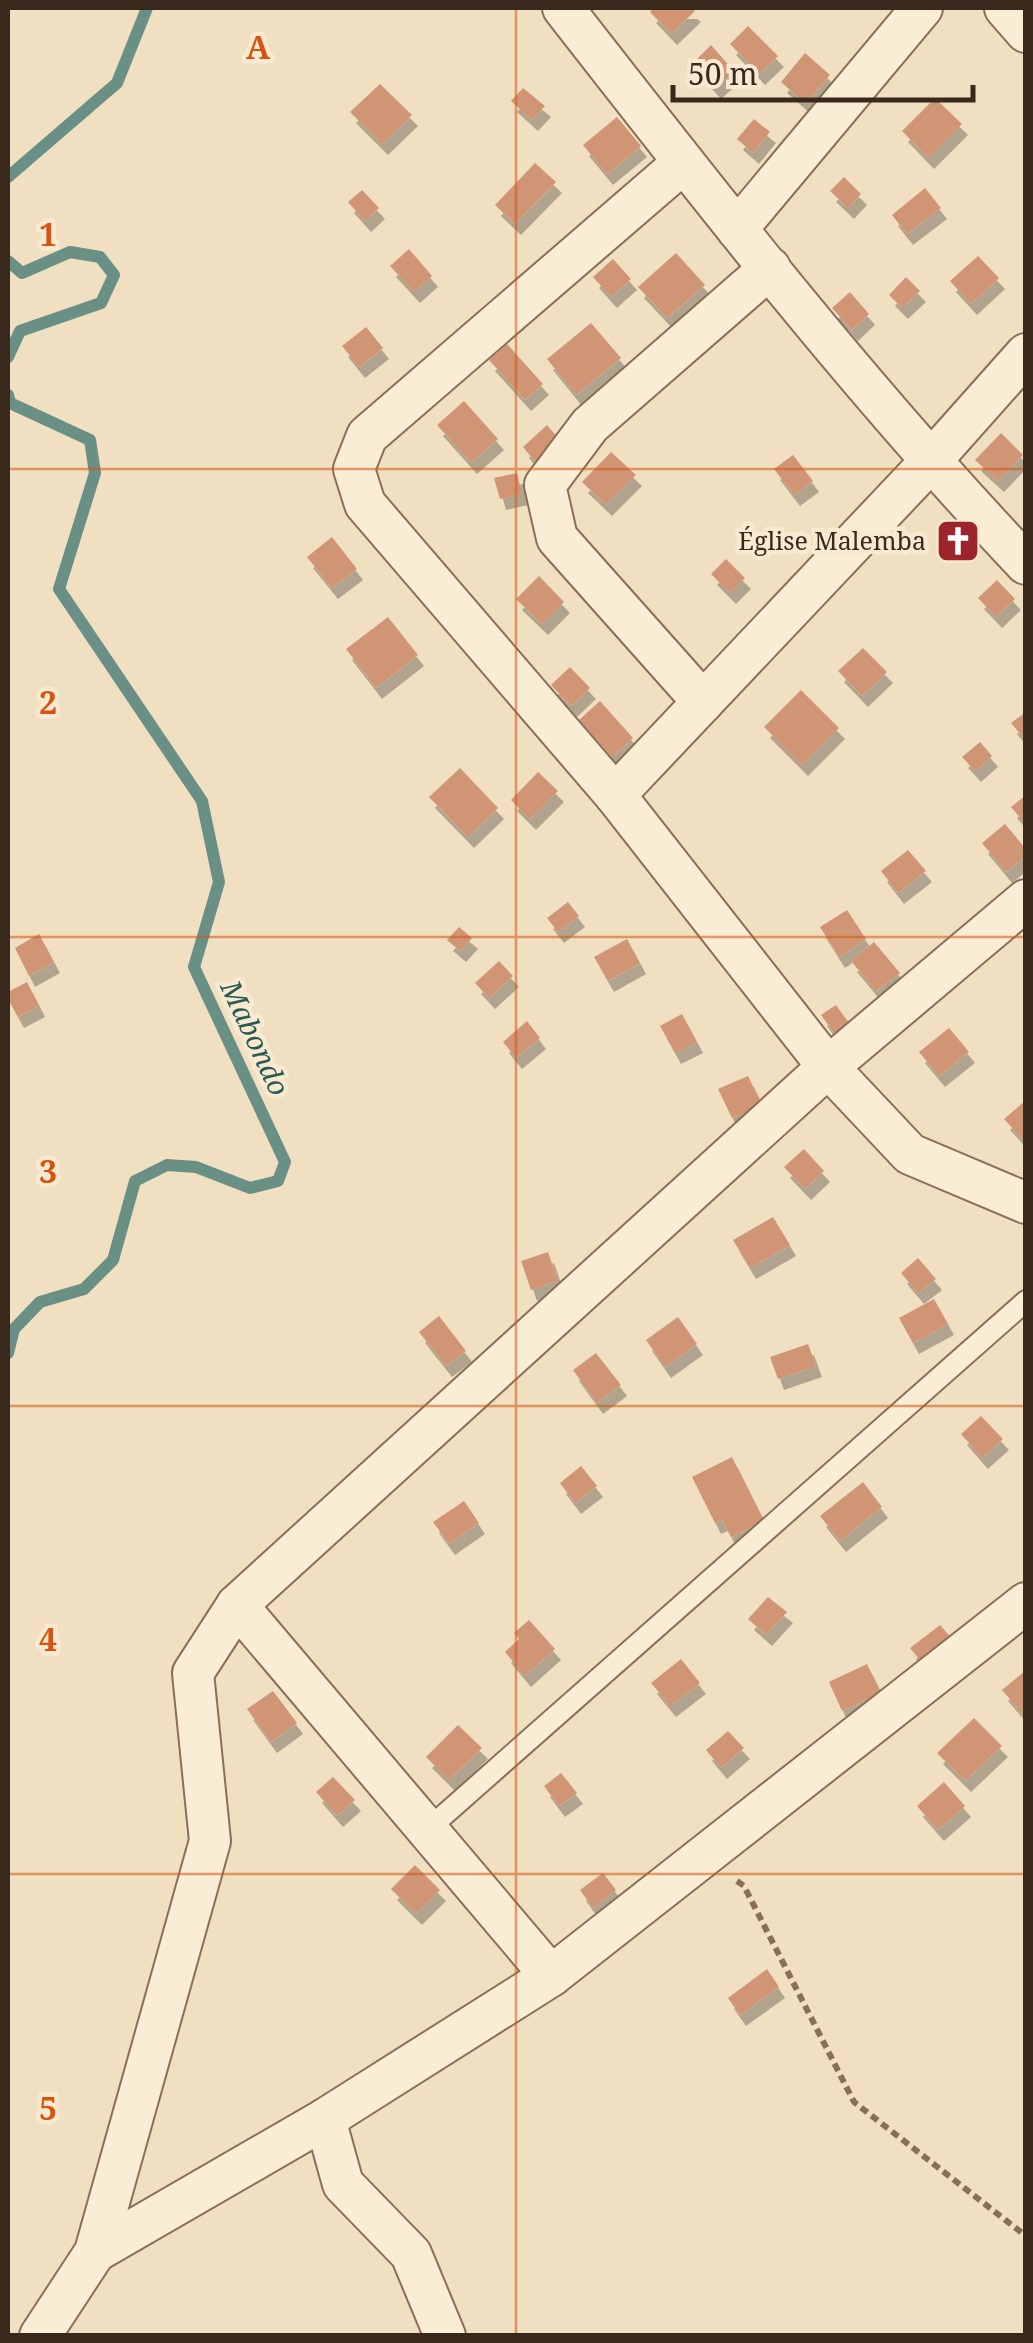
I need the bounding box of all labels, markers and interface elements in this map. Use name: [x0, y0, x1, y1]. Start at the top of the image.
text: A: [246, 25, 271, 68]
scale bar: [673, 40, 973, 102]
text: 50 m: [688, 53, 758, 94]
text: 1: [39, 212, 57, 255]
church icon: Église Malemba: [935, 518, 981, 564]
place label: Église Malemba: [738, 523, 926, 557]
text: 2: [39, 680, 57, 723]
water label: Mabondo: [212, 973, 299, 1102]
text: 3: [39, 1149, 57, 1192]
text: 4: [39, 1617, 57, 1660]
text: 5: [39, 2086, 57, 2129]

